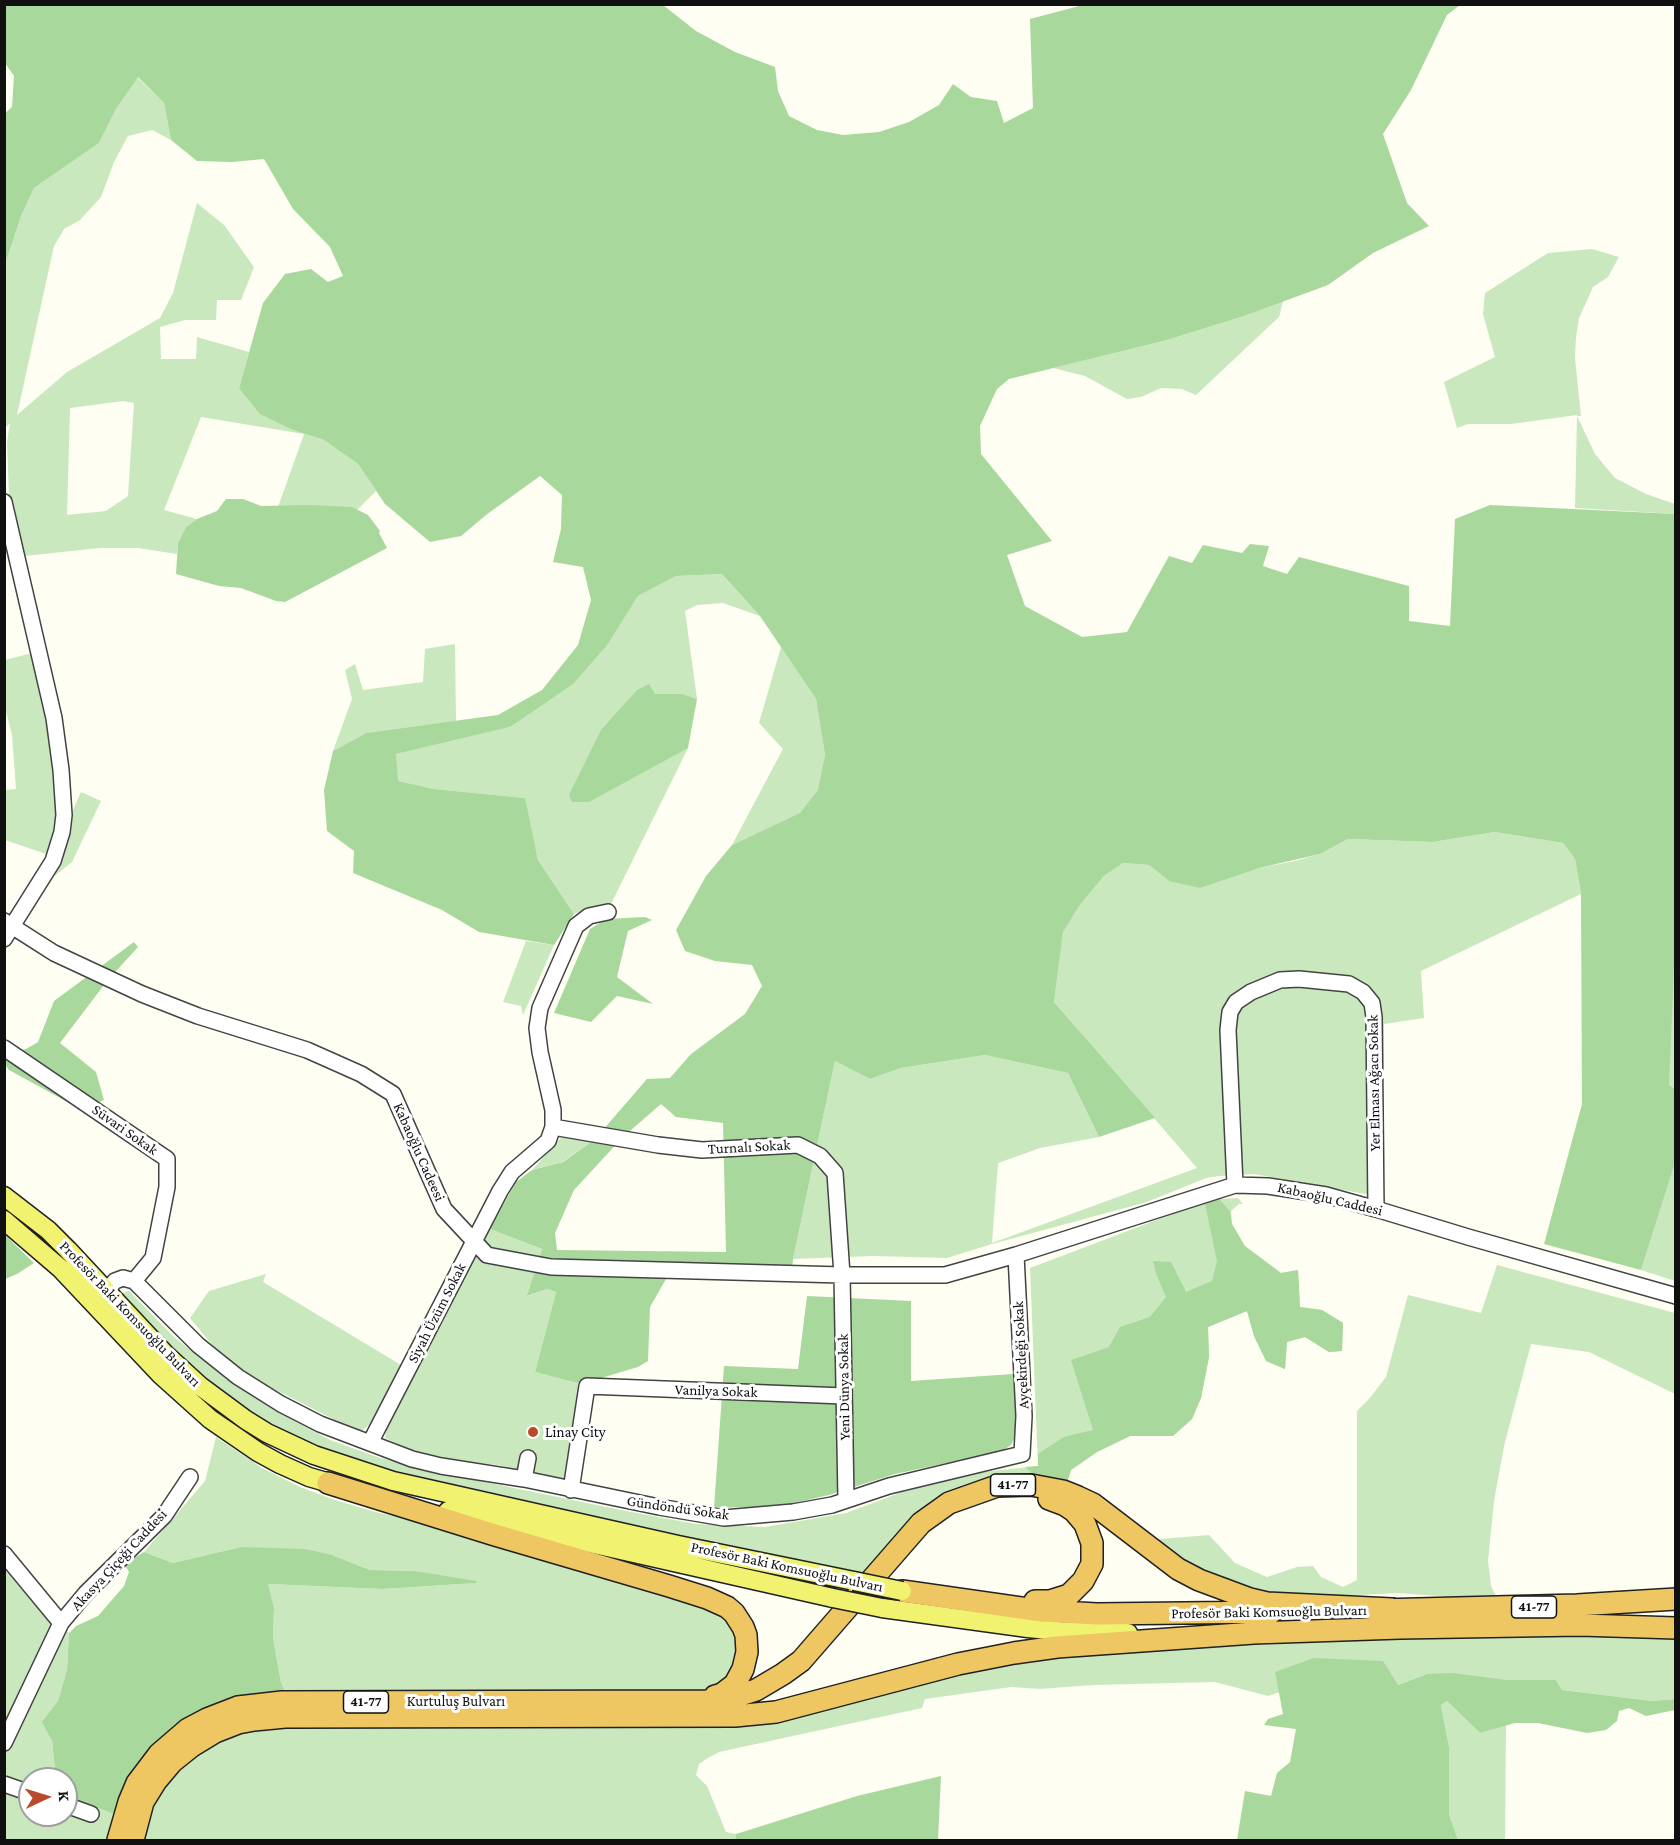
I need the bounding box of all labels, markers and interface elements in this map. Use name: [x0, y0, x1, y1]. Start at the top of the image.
street label: Yer Elması Ağacı Sokak: [1364, 1015, 1384, 1151]
street label: Kabaoğlu Cadeesi: [389, 1100, 449, 1204]
street label: Süvari Sokak: [89, 1101, 161, 1159]
street label: Turnalı Sokak: [707, 1136, 791, 1158]
street label: Kabaoğlu Caddesi: [1276, 1178, 1384, 1220]
street label: Profesör Baki Komsuoğlu Bulvarı: [56, 1237, 204, 1391]
street label: Siyah Üzüm Sokak: [404, 1260, 470, 1366]
street label: Ayçekirdeği Sokak: [1009, 1301, 1033, 1409]
street label: Yeni Dünya Sokak: [834, 1334, 854, 1440]
street label: Vanilya Sokak: [674, 1381, 758, 1401]
place label: Linay City: [545, 1423, 606, 1441]
marker: Linay City: [526, 1425, 540, 1439]
road number: 41-77: [990, 1474, 1036, 1496]
street label: Gündöndü Sokak: [626, 1492, 730, 1524]
street label: Akasya Çiçeği Caddesi: [67, 1505, 171, 1615]
street label: Profesör Baki Komsuoğlu Bulvarı: [689, 1538, 885, 1596]
road number: 41-77: [1512, 1596, 1556, 1618]
street label: Profesör Baki Komsuoğlu Bulvarı: [1171, 1601, 1367, 1623]
road number: 41-77: [344, 1691, 388, 1713]
street label: Kurtuluş Bulvarı: [407, 1692, 505, 1710]
north arrow: [18, 1767, 78, 1827]
text: K: [56, 1790, 73, 1802]

